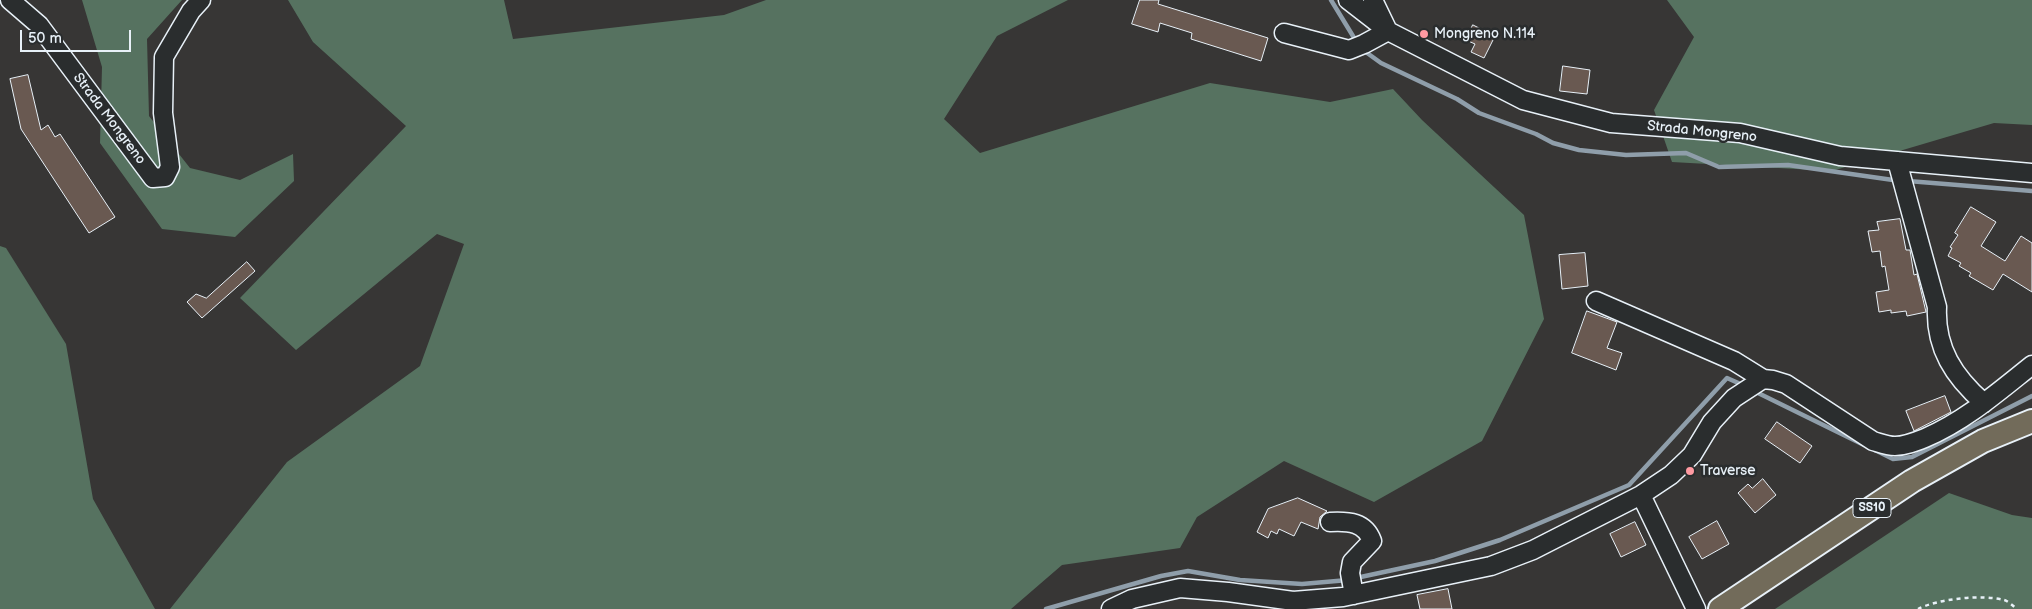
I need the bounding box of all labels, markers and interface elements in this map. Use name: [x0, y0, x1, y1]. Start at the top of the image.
scale bar: [22, 20, 134, 52]
place label: Mongreno N.114: [1434, 26, 1535, 42]
marker: Mongreno N.114: [1418, 28, 1430, 40]
text: 50 m: [28, 29, 62, 48]
street label: Strada Mongreno: [69, 70, 149, 168]
street label: Strada Mongreno: [1646, 118, 1758, 146]
place label: Traverse: [1700, 463, 1756, 479]
marker: Traverse: [1684, 465, 1696, 477]
road number: SS10: [1853, 498, 1891, 518]

